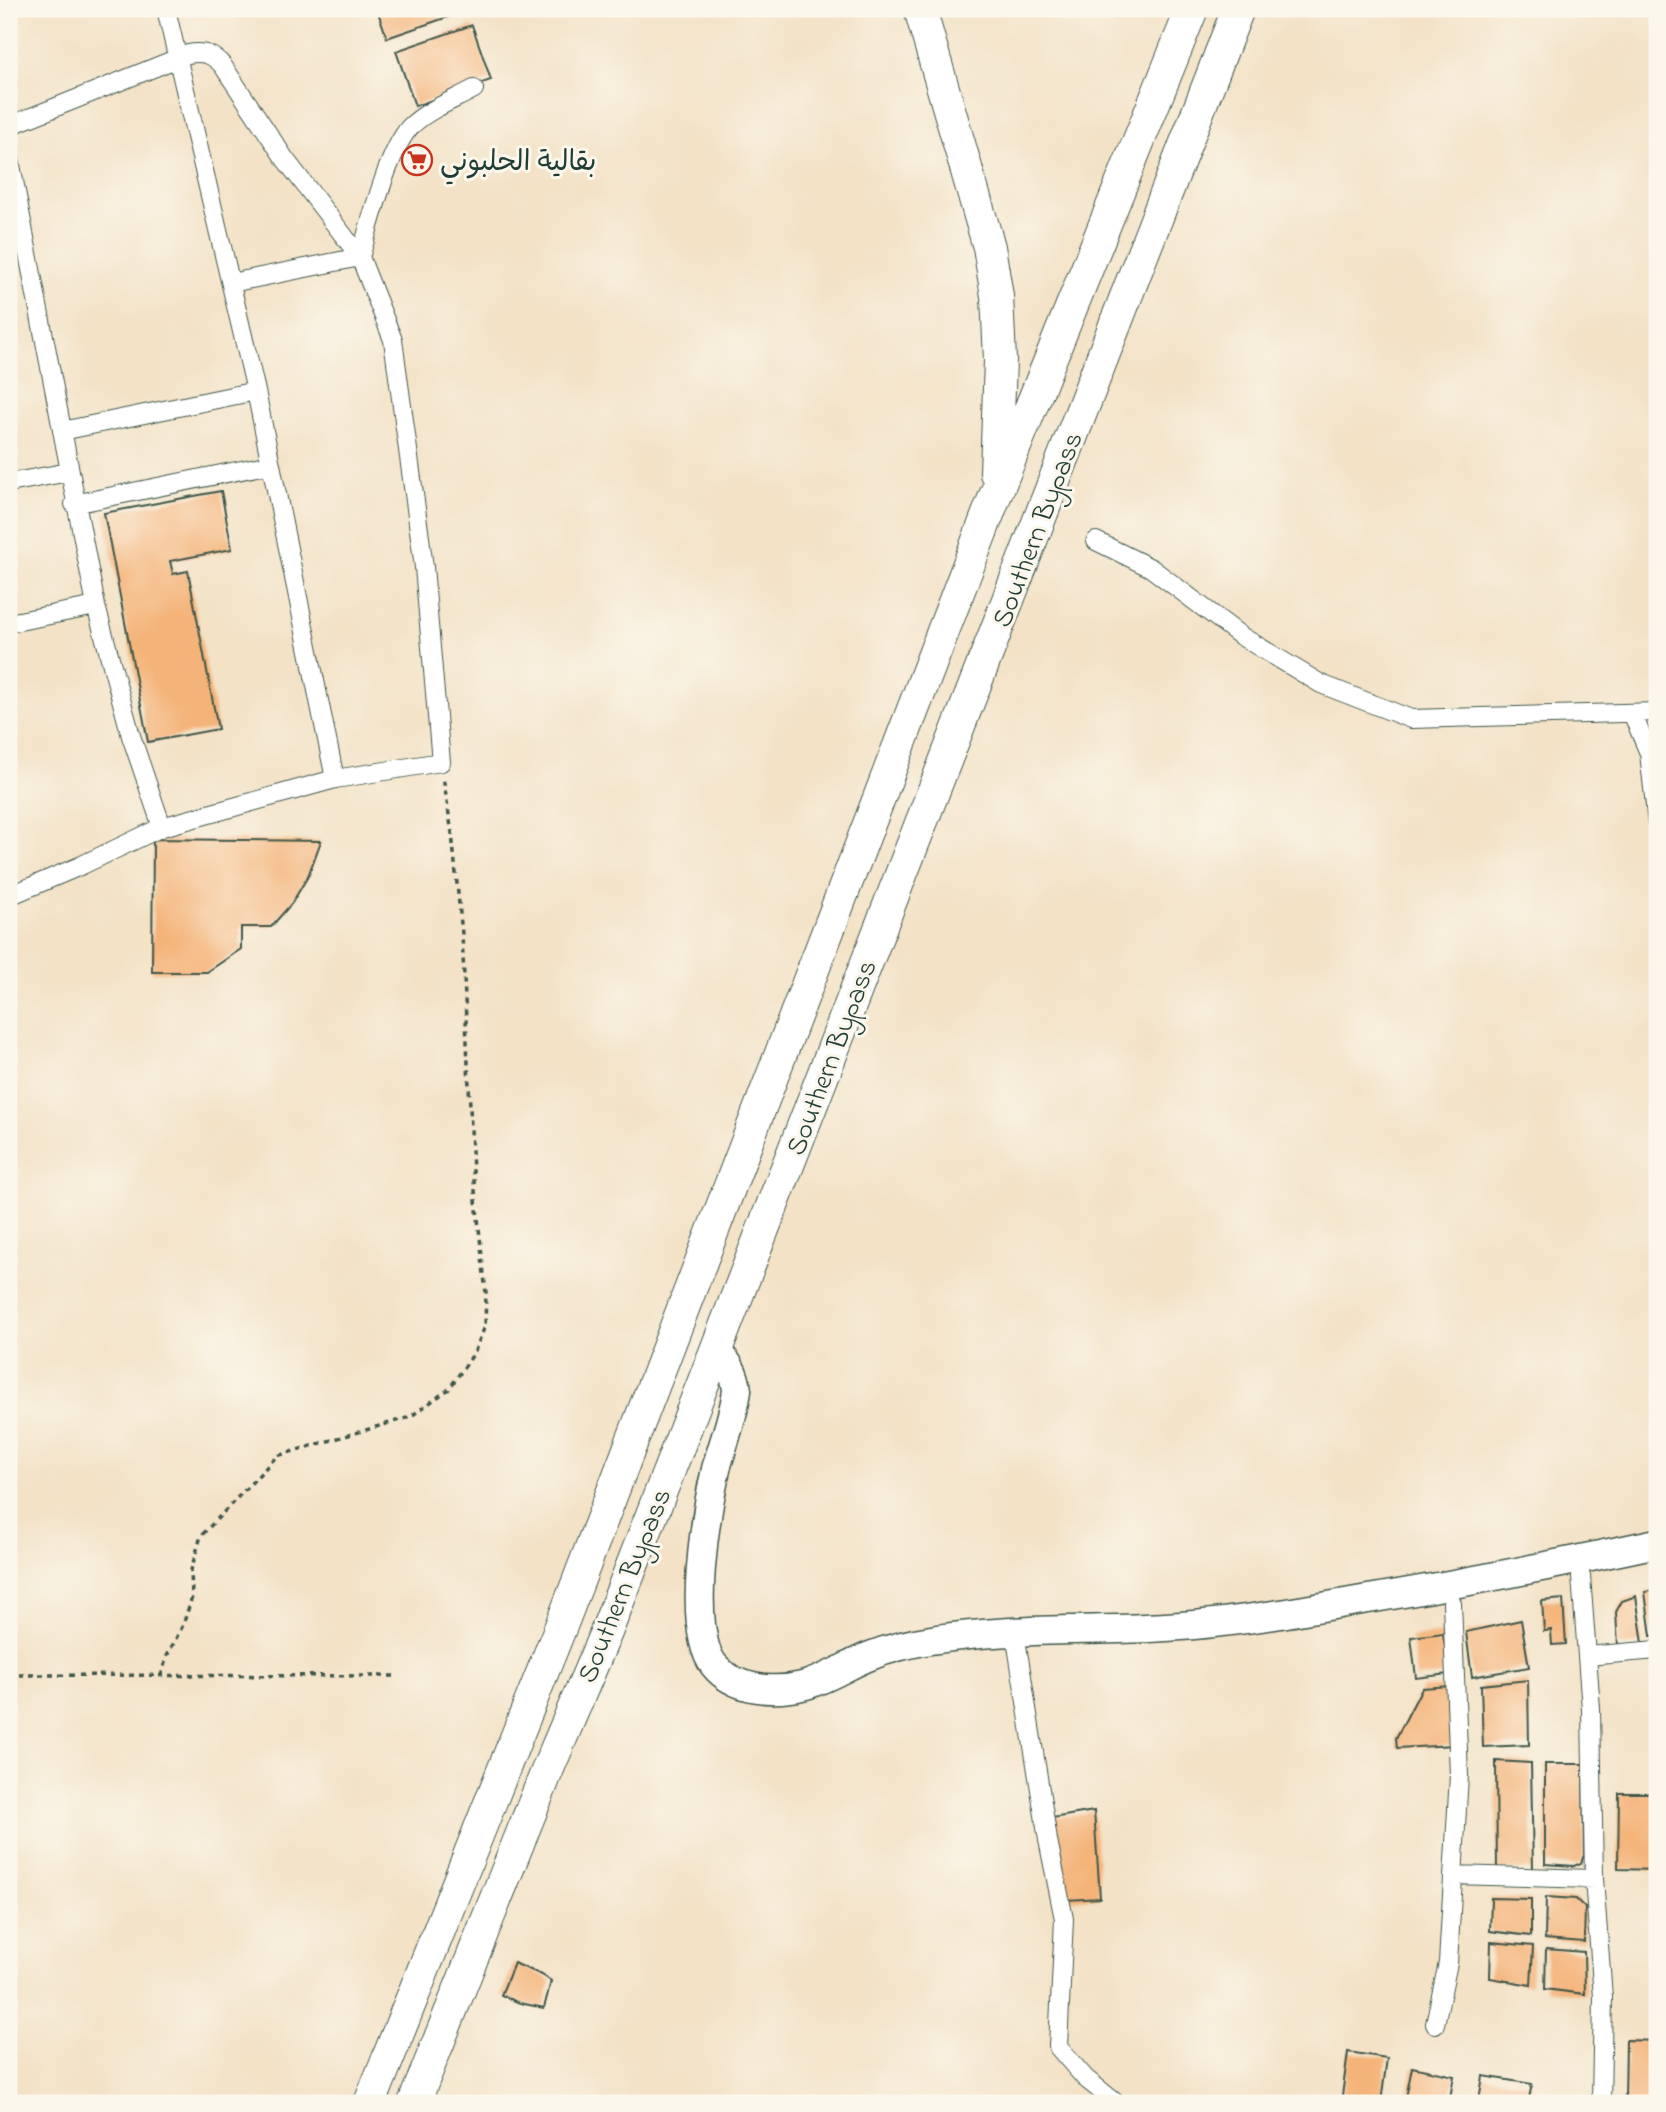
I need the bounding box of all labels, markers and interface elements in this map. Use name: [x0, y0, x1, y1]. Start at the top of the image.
supermarket icon: بقالية الحلبوني: [400, 143, 434, 177]
place label: بقالية الحلبوني: [440, 143, 596, 185]
street label: Southern Bypass: [983, 427, 1095, 634]
street label: Southern Bypass: [777, 955, 889, 1162]
street label: Southern Bypass: [569, 1483, 684, 1690]

